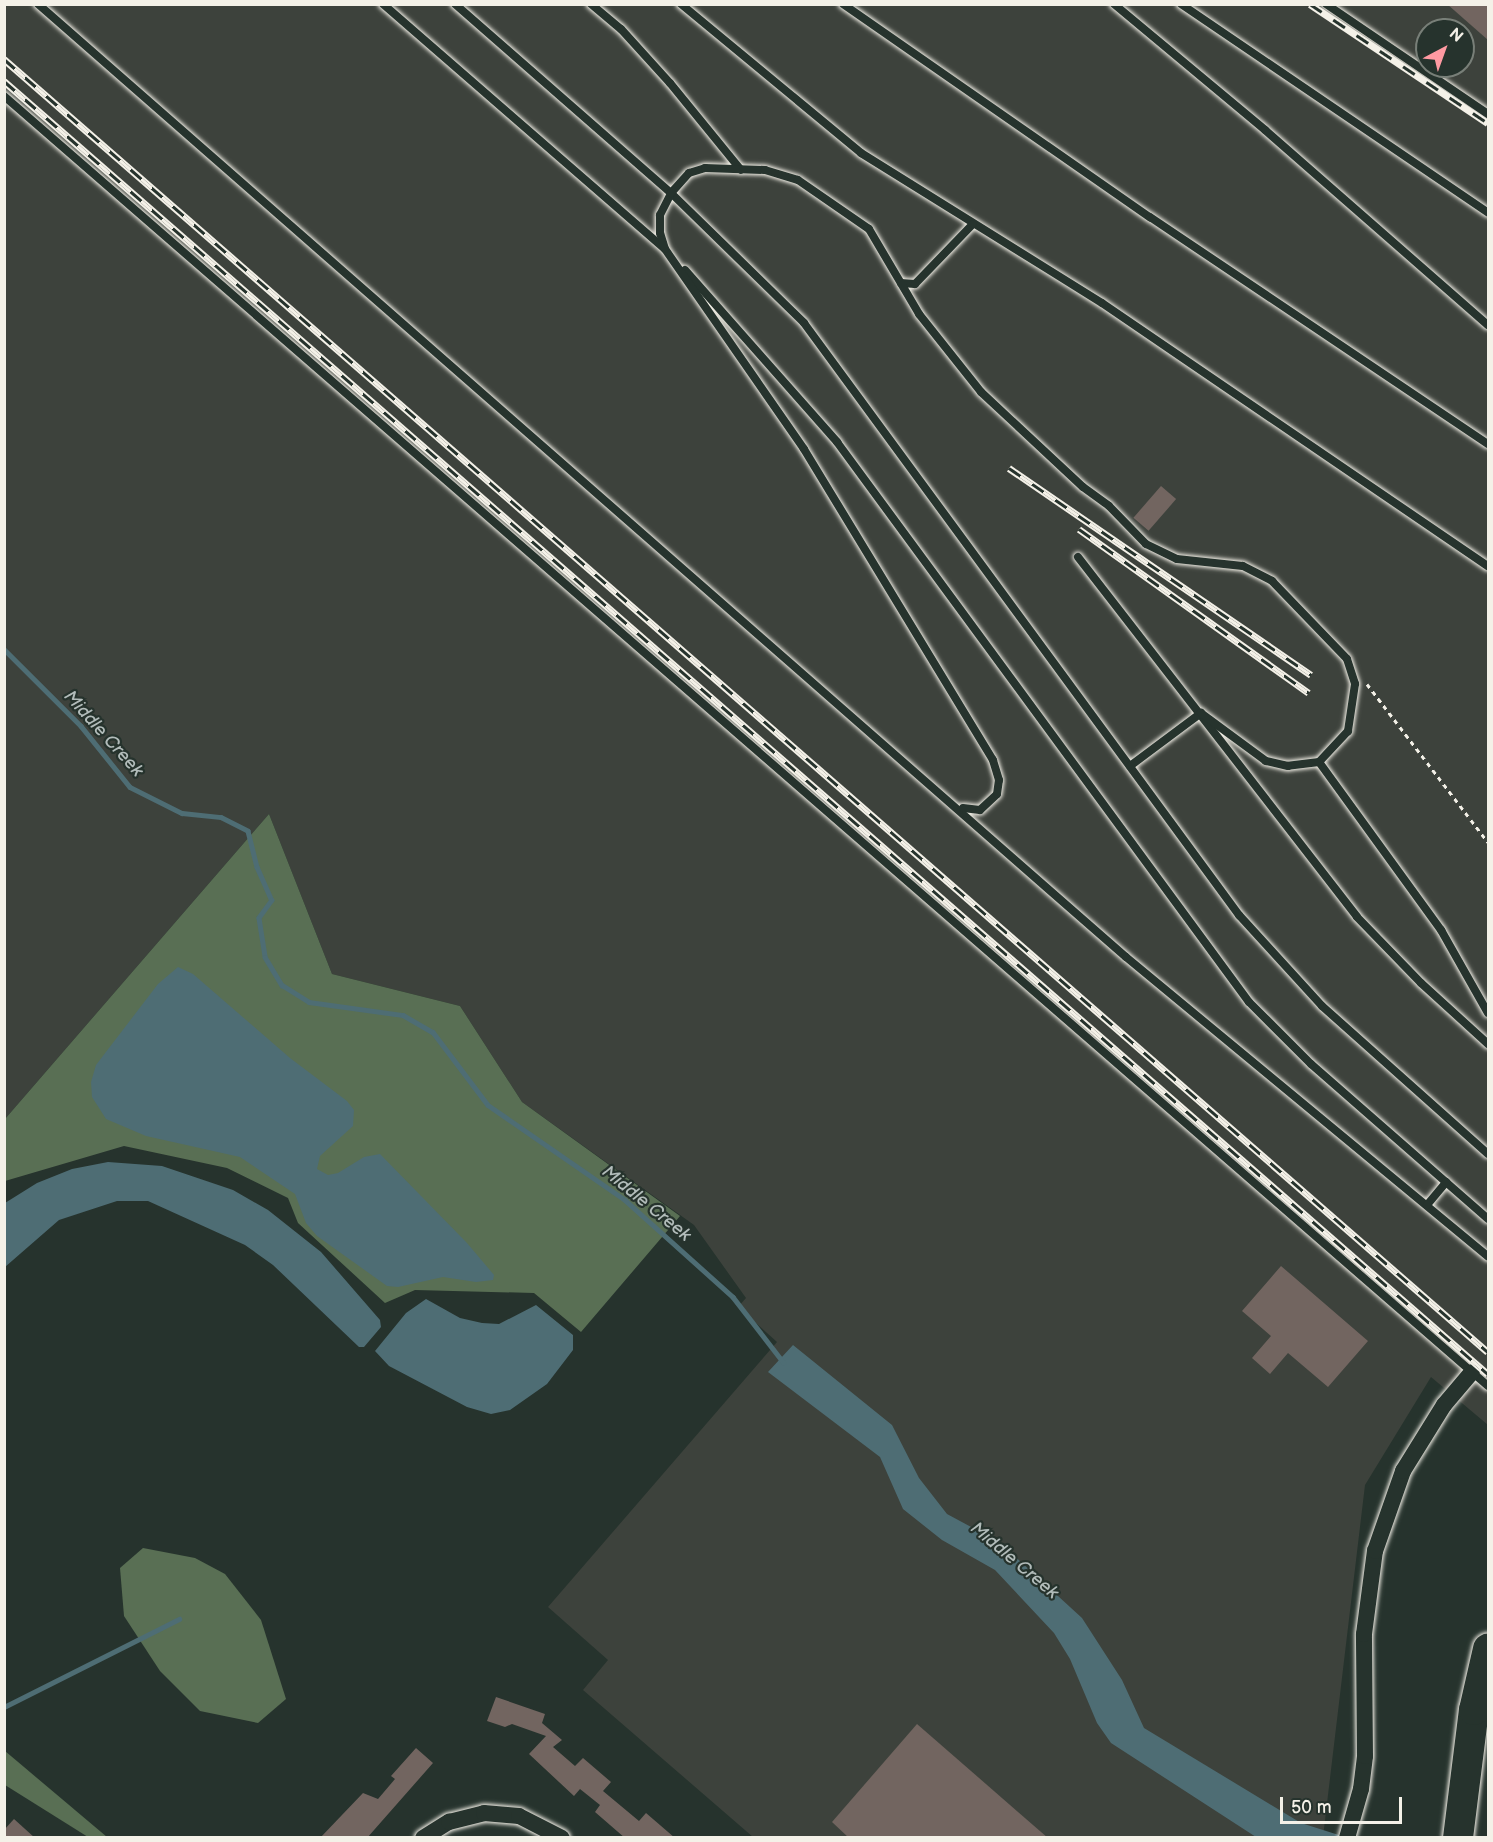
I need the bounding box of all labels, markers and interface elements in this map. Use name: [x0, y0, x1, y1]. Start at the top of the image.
north arrow: [1415, 18, 1475, 78]
text: N: [1445, 24, 1467, 47]
water label: Middle Creek: [59, 686, 147, 782]
water label: Middle Creek: [597, 1161, 695, 1247]
water label: Middle Creek: [965, 1518, 1063, 1604]
scale bar: [1283, 1785, 1404, 1823]
text: 50 m: [1291, 1797, 1332, 1818]

